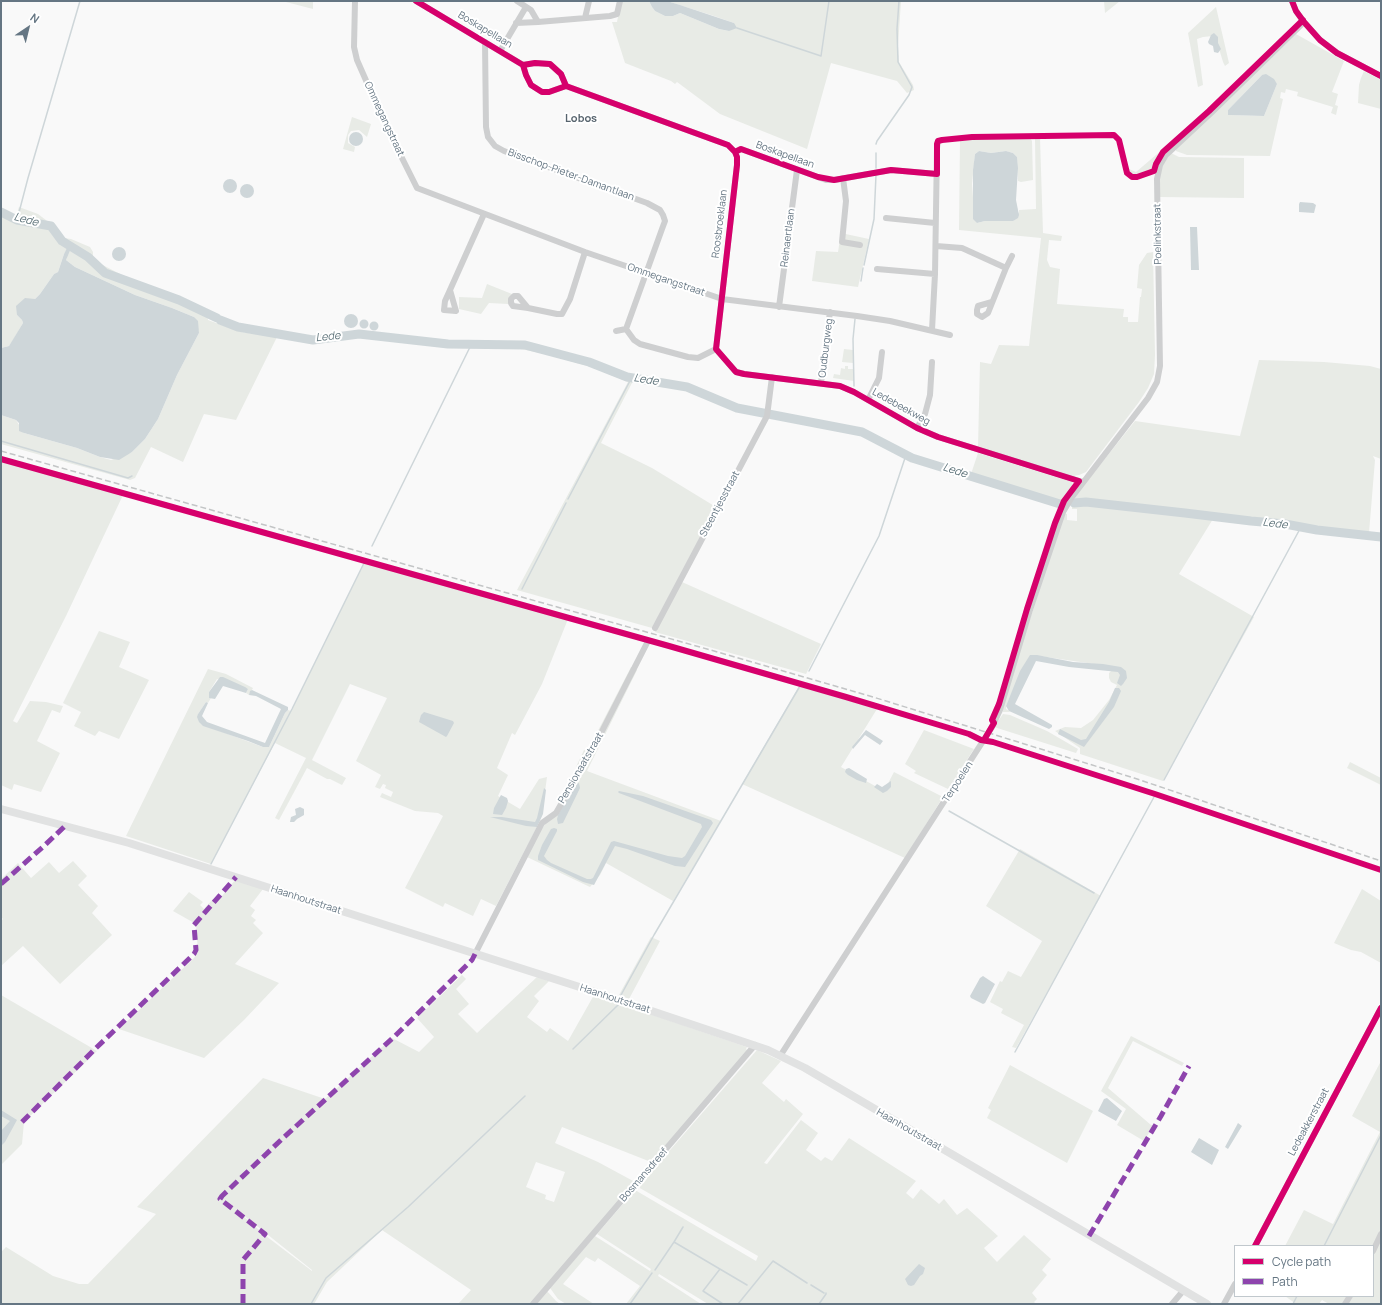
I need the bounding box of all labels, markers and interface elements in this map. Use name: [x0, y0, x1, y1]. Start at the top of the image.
north arrow: [8, 8, 48, 48]
text: N: [28, 9, 43, 26]
street label: Boskapellaan: [456, 9, 514, 51]
street label: Ommegangstraat: [361, 80, 407, 158]
district label: Lobos: [565, 112, 597, 126]
street label: Boskapellaan: [754, 139, 816, 171]
street label: Bisschop-Pieter-Damantlaan: [506, 146, 636, 204]
street label: Roosbroeklaan: [710, 189, 730, 259]
street label: Poelinkstraat: [1151, 203, 1165, 265]
street label: Reinaertlaan: [778, 208, 798, 268]
water label: Lede: [12, 210, 40, 230]
street label: Ommegangstraat: [626, 261, 706, 299]
street label: Oudburgweg: [816, 318, 836, 378]
water label: Lede: [315, 329, 341, 345]
water label: Lede: [633, 372, 659, 388]
street label: Ledebeekweg: [870, 386, 932, 428]
water label: Lede: [941, 461, 969, 481]
street label: Steentjesstraat: [698, 469, 742, 539]
water label: Lede: [1262, 516, 1288, 532]
street label: Pensionaatstraat: [556, 730, 606, 806]
street label: Terpoelen: [940, 759, 976, 805]
street label: Haanhoutstraat: [269, 883, 343, 917]
street label: Haanhoutstraat: [578, 982, 652, 1016]
street label: Ledeakkerstraat: [1286, 1086, 1332, 1158]
street label: Haanhoutstraat: [874, 1106, 944, 1154]
street label: Bosmansdreef: [617, 1146, 671, 1204]
legend: [1234, 1245, 1374, 1297]
text: Cycle path: [1272, 1253, 1331, 1270]
text: Path: [1272, 1273, 1298, 1290]

